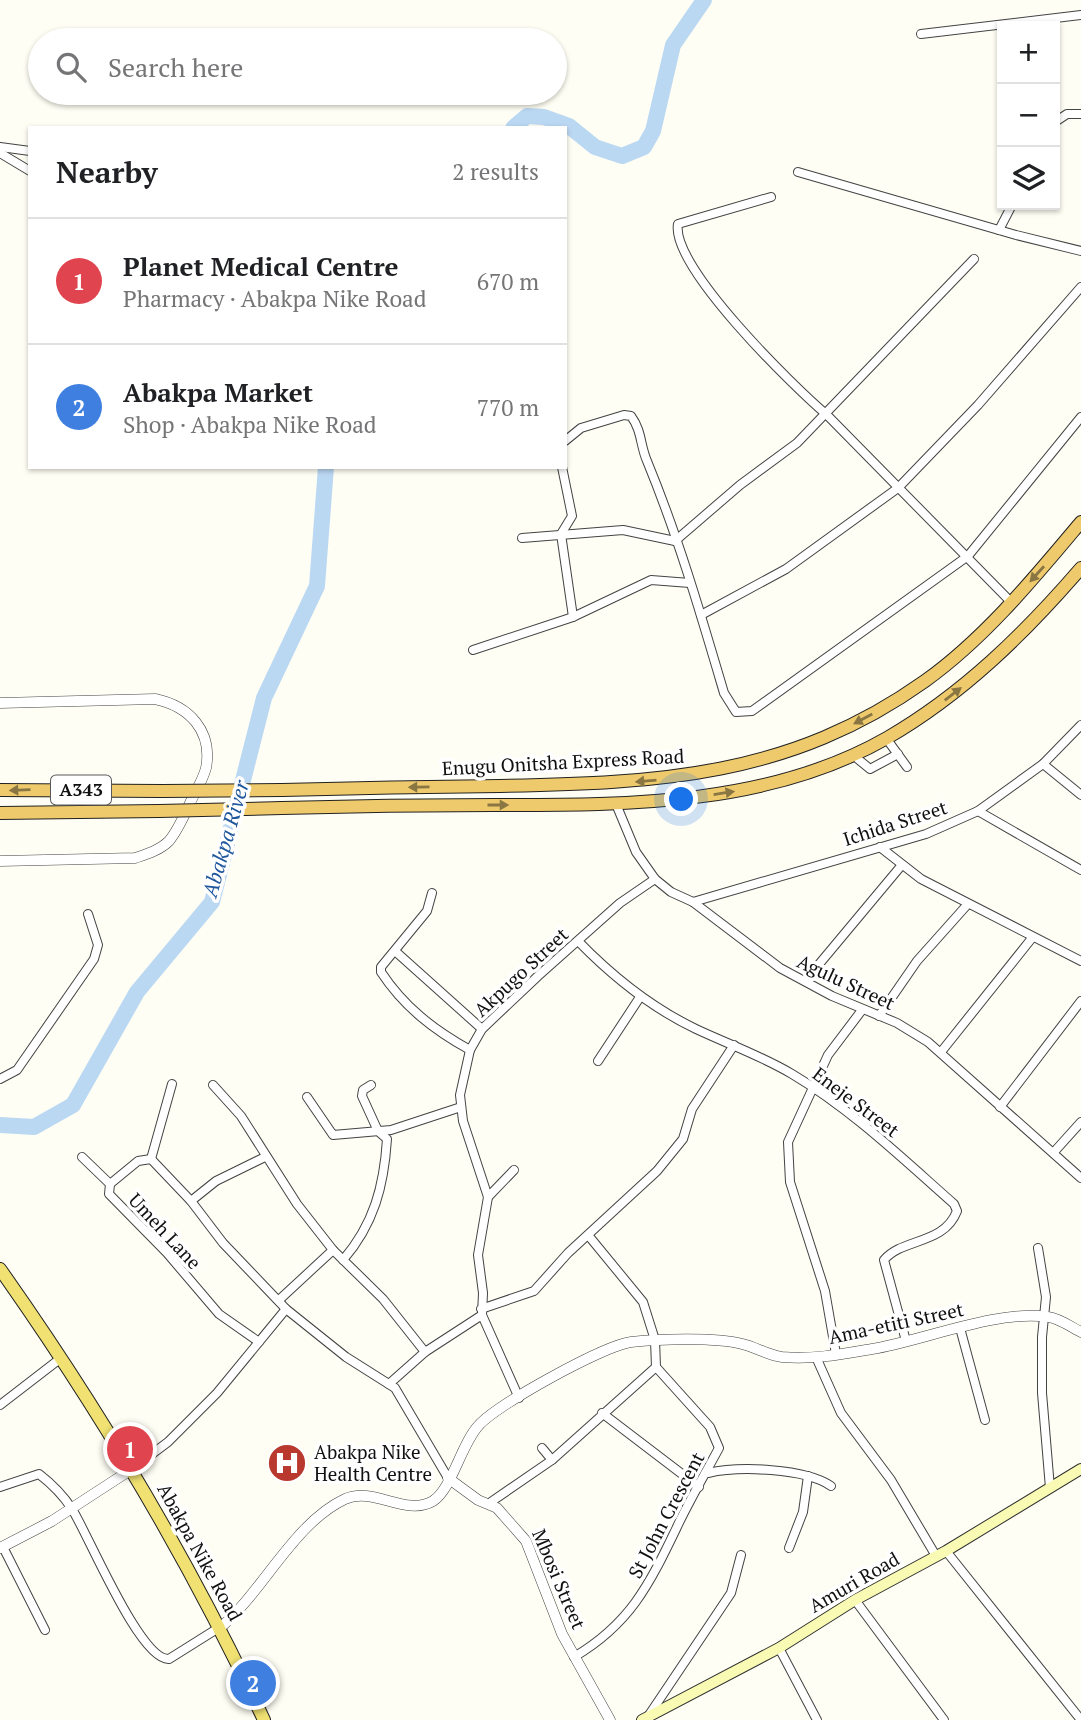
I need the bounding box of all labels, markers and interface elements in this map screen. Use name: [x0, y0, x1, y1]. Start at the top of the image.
map controls: [997, 21, 1060, 210]
button: +: [997, 21, 1060, 84]
search box: [28, 28, 567, 105]
icon: search: [52, 48, 90, 86]
text: Search here: [108, 50, 243, 84]
button: −: [997, 84, 1060, 147]
button: layers: [997, 147, 1060, 210]
text: Nearby: [56, 152, 158, 192]
text: 2 results: [452, 156, 539, 187]
text: Planet Medical Centre: [123, 249, 399, 283]
text: 1: [73, 266, 86, 297]
text: 670 m: [477, 266, 539, 297]
text: Pharmacy · Abakpa Nike Road: [123, 283, 427, 314]
text: Abakpa Market: [123, 375, 313, 409]
text: 2: [73, 392, 86, 423]
text: 770 m: [477, 392, 539, 423]
text: Shop · Abakpa Nike Road: [123, 409, 377, 440]
one-way arrow: [1029, 565, 1045, 582]
one-way arrow: [945, 687, 962, 702]
one-way arrow: [853, 713, 873, 725]
street label: Enugu Onitsha Express Road: [441, 743, 685, 780]
road number: A343: [51, 776, 111, 804]
water label: Abakpa River: [194, 776, 255, 902]
one-way arrow: [635, 776, 657, 787]
one-way arrow: [407, 782, 429, 793]
your location: [664, 782, 698, 816]
one-way arrow: [9, 784, 31, 795]
one-way arrow: [714, 787, 736, 798]
street label: Ichida Street: [840, 794, 950, 851]
one-way arrow: [487, 799, 509, 811]
street label: Akpugo Street: [468, 921, 573, 1022]
street label: Agulu Street: [793, 948, 899, 1015]
street label: Eneje Street: [808, 1061, 905, 1142]
street label: Umeh Lane: [124, 1187, 207, 1274]
street label: Ama-etiti Street: [826, 1296, 966, 1349]
pin: 1: [107, 1423, 153, 1475]
place label: Abakpa Nike Health Centre: [314, 1439, 432, 1486]
hospital icon: Abakpa Nike Health Centre: [266, 1442, 308, 1484]
street label: St John Crescent: [622, 1447, 709, 1582]
street label: Abakpa Nike Road: [152, 1479, 249, 1625]
street label: Mbosi Street: [527, 1525, 592, 1633]
street label: Amuri Road: [804, 1545, 904, 1617]
pin: 2: [230, 1657, 276, 1709]

